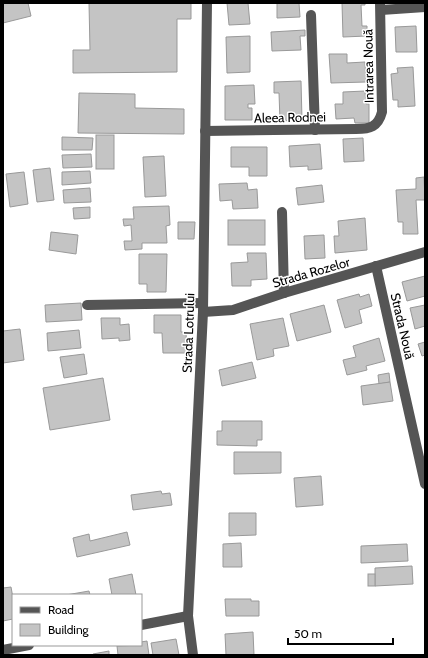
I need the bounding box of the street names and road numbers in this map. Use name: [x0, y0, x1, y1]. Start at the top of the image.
street label: Intrarea Nouă: [359, 28, 377, 103]
street label: Aleea Rodnei: [254, 108, 326, 126]
street label: Strada Rozelor: [270, 253, 352, 291]
street label: Strada Nouă: [388, 291, 419, 361]
street label: Strada Lotrului: [179, 293, 197, 373]

